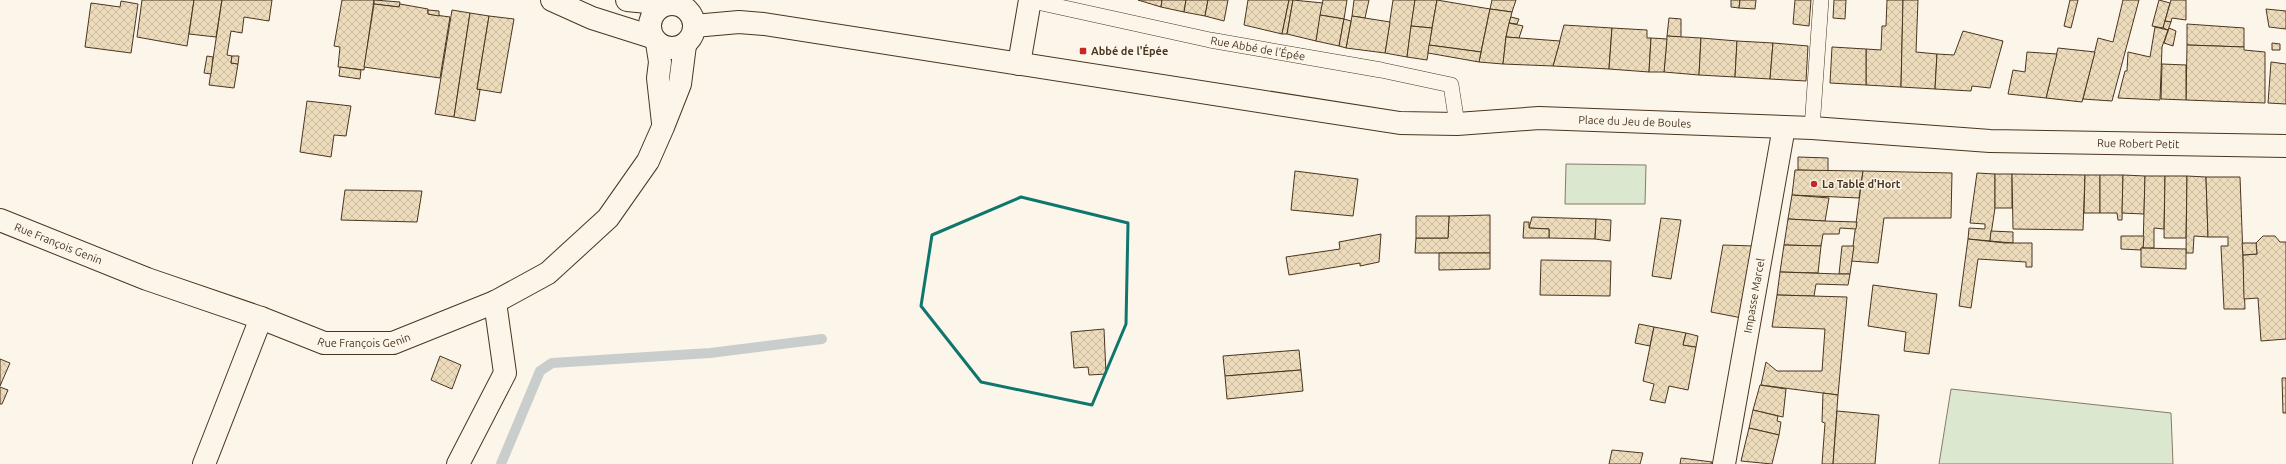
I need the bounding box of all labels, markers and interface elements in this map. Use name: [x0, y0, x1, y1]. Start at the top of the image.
street label: Rue Abbé de l'Épée: [1210, 34, 1306, 63]
place label: Abbé de l'Épée: [1091, 44, 1168, 57]
marker: Abbé de l'Épée: [1078, 46, 1088, 56]
street label: Place du Jeu de Boules: [1578, 113, 1692, 130]
street label: Rue Robert Petit: [2097, 137, 2180, 150]
place label: La Table d'Hort: [1822, 178, 1901, 190]
marker: La Table d'Hort: [1809, 179, 1819, 189]
street label: Rue François Genin: [13, 220, 104, 266]
street label: Impasse Marcel: [1741, 257, 1767, 334]
street label: Rue François Genin: [316, 331, 412, 349]

